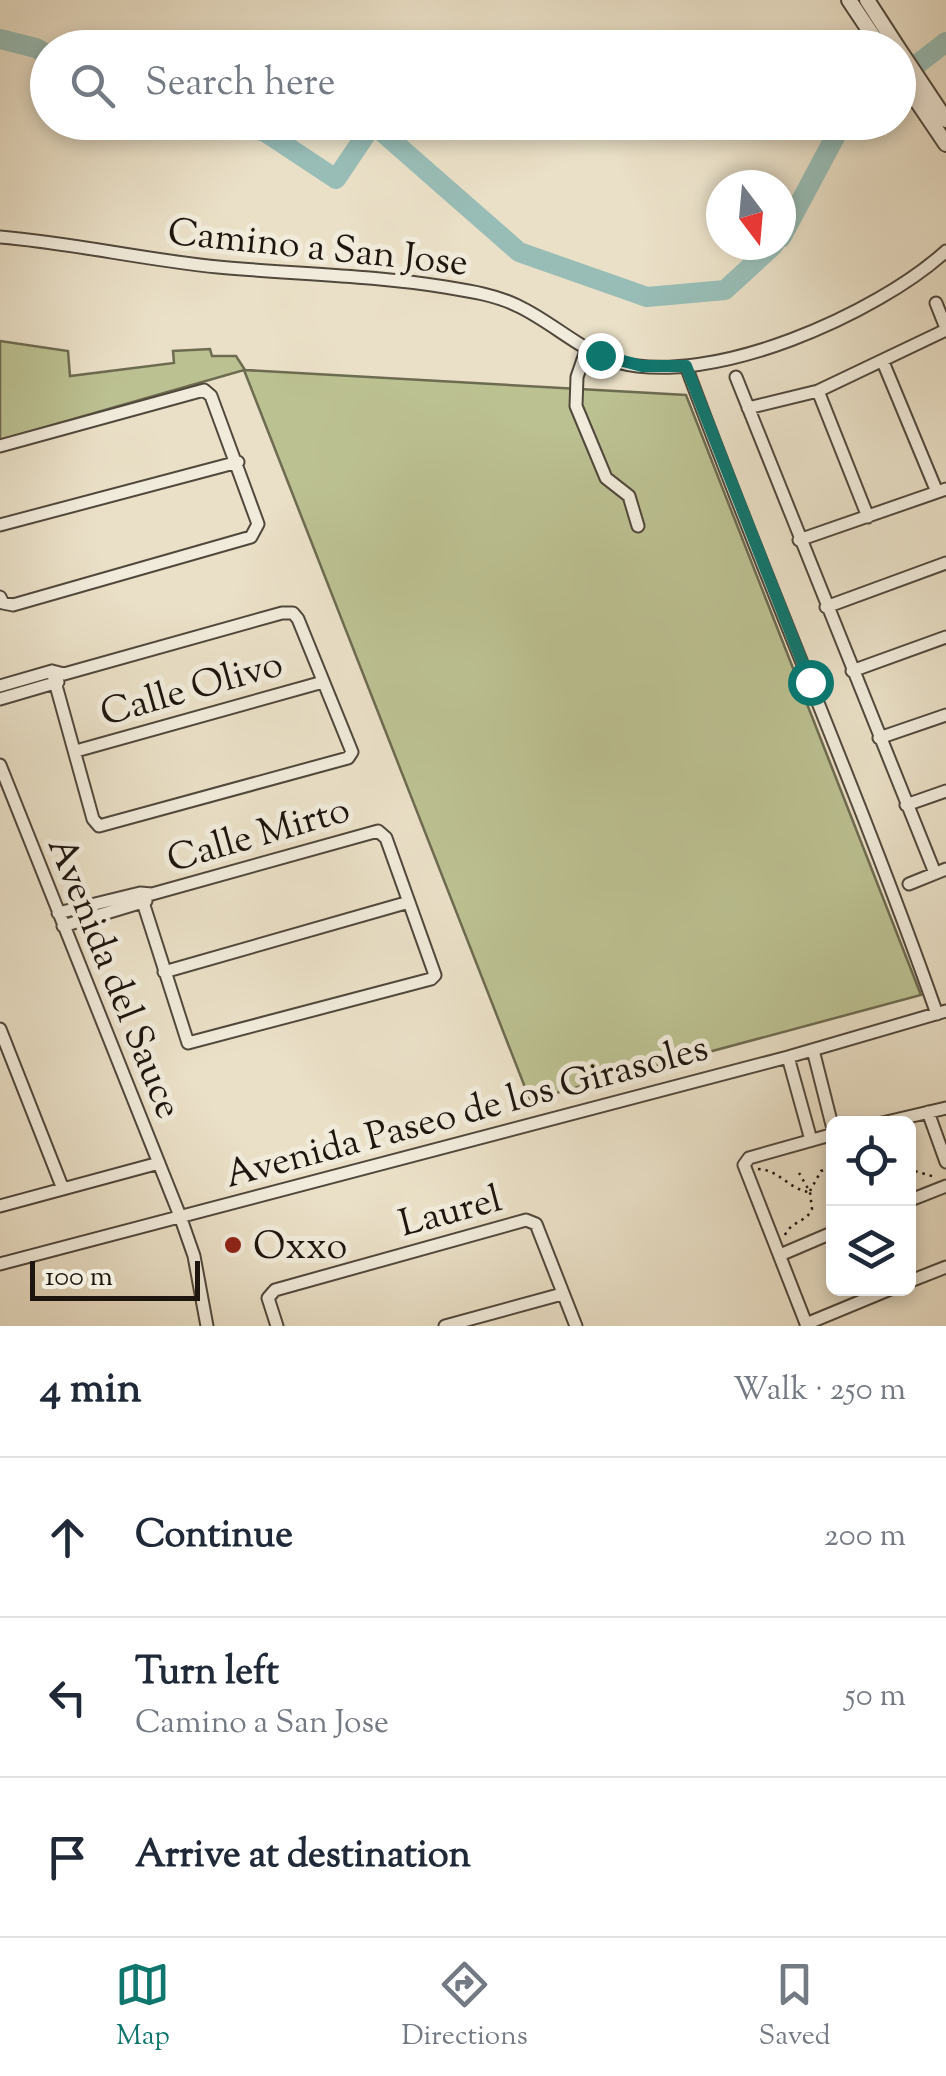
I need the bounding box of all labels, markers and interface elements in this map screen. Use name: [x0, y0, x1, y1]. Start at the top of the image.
search box: [30, 30, 916, 140]
icon: search: [65, 58, 120, 113]
text: Search here: [145, 58, 336, 112]
north arrow: [706, 170, 796, 260]
street label: Camino a San Jose: [165, 207, 470, 293]
route end: [578, 333, 624, 379]
street label: Calle Olivo: [95, 639, 290, 743]
route start: [788, 660, 834, 706]
street label: Calle Mirto: [161, 785, 357, 889]
street label: Avenida del Sauce: [31, 830, 193, 1127]
street label: Avenida Paseo de los Girasoles: [219, 1023, 715, 1204]
map controls: [826, 1116, 916, 1296]
button: locate: [826, 1116, 916, 1206]
street label: Laurel: [394, 1174, 508, 1253]
button: layers: [826, 1206, 916, 1296]
place label: Oxxo: [253, 1222, 347, 1276]
marker: Oxxo: [222, 1234, 244, 1256]
scale bar: [30, 1256, 200, 1300]
text: 100 m: [45, 1258, 113, 1298]
text: 4 min: [40, 1361, 142, 1421]
text: Walk · 250 m: [733, 1368, 906, 1414]
icon: ahead: [40, 1510, 95, 1565]
text: Continue: [135, 1510, 293, 1564]
text: 200 m: [824, 1514, 906, 1560]
text: Turn left: [135, 1647, 279, 1701]
icon: left: [40, 1670, 95, 1725]
text: 50 m: [845, 1674, 906, 1720]
text: Camino a San Jose: [135, 1701, 389, 1747]
icon: arrive: [40, 1830, 95, 1885]
text: Arrive at destination: [135, 1830, 471, 1884]
tab: Map: [115, 1957, 170, 2057]
tab: Directions: [401, 1957, 528, 2057]
tab: Saved: [759, 1957, 831, 2057]

